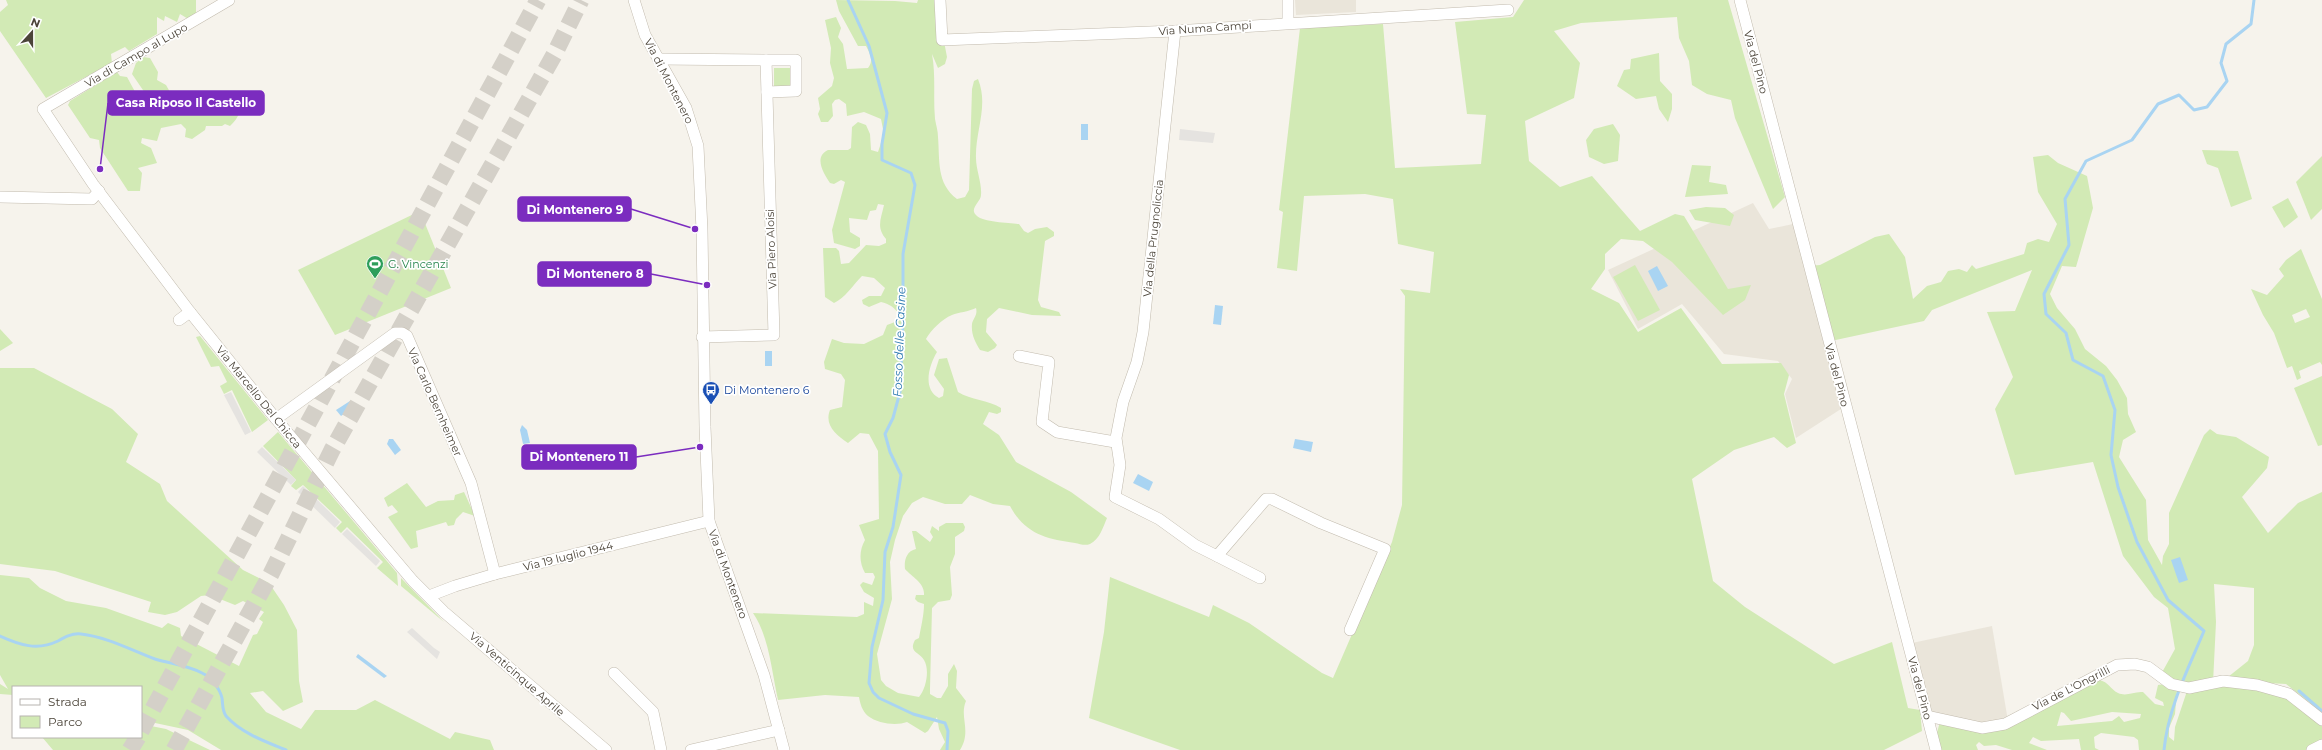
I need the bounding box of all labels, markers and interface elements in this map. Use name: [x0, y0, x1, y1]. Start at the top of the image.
north arrow: [12, 12, 52, 52]
text: N: [29, 15, 42, 31]
street label: Via Numa Campi: [1158, 18, 1252, 38]
street label: Via di Campo al Lupo: [82, 20, 190, 90]
street label: Via del Pino: [1741, 29, 1771, 95]
street label: Via di Montenero: [641, 36, 697, 126]
callout: Casa Riposo Il Castello: [108, 91, 264, 115]
text: Casa Riposo Il Castello: [116, 95, 256, 110]
street label: Via della Prugnoliccia: [1140, 179, 1166, 297]
callout: Di Montenero 9: [518, 197, 631, 221]
text: Di Montenero 9: [526, 202, 624, 217]
street label: Via Piero Aloisi: [763, 209, 779, 289]
sports icon: G. Vincenzi: [365, 254, 385, 279]
place label: G. Vincenzi: [388, 257, 449, 271]
callout: Di Montenero 8: [538, 262, 651, 286]
text: Di Montenero 8: [546, 266, 644, 281]
water label: Fosso delle Casine: [890, 287, 908, 397]
street label: Via del Pino: [1822, 342, 1852, 408]
street label: Via Marcello Del Chicca: [213, 343, 305, 451]
street label: Via Carlo Bernheimer: [405, 345, 465, 459]
bus stop icon: Di Montenero 6: [701, 380, 721, 405]
place label: Di Montenero 6: [724, 383, 810, 397]
callout: Di Montenero 11: [522, 445, 636, 469]
text: Di Montenero 11: [530, 449, 628, 464]
street label: Via di Montenero: [705, 527, 751, 621]
street label: Via 19 luglio 1944: [522, 538, 615, 574]
street label: Via Venticinque Aprile: [467, 629, 568, 719]
street label: Via del Pino: [1905, 655, 1935, 721]
street label: Via de L'Ongrilli: [2030, 662, 2112, 714]
legend: [12, 686, 142, 738]
text: Strada: [48, 694, 87, 709]
text: Parco: [48, 714, 82, 729]

